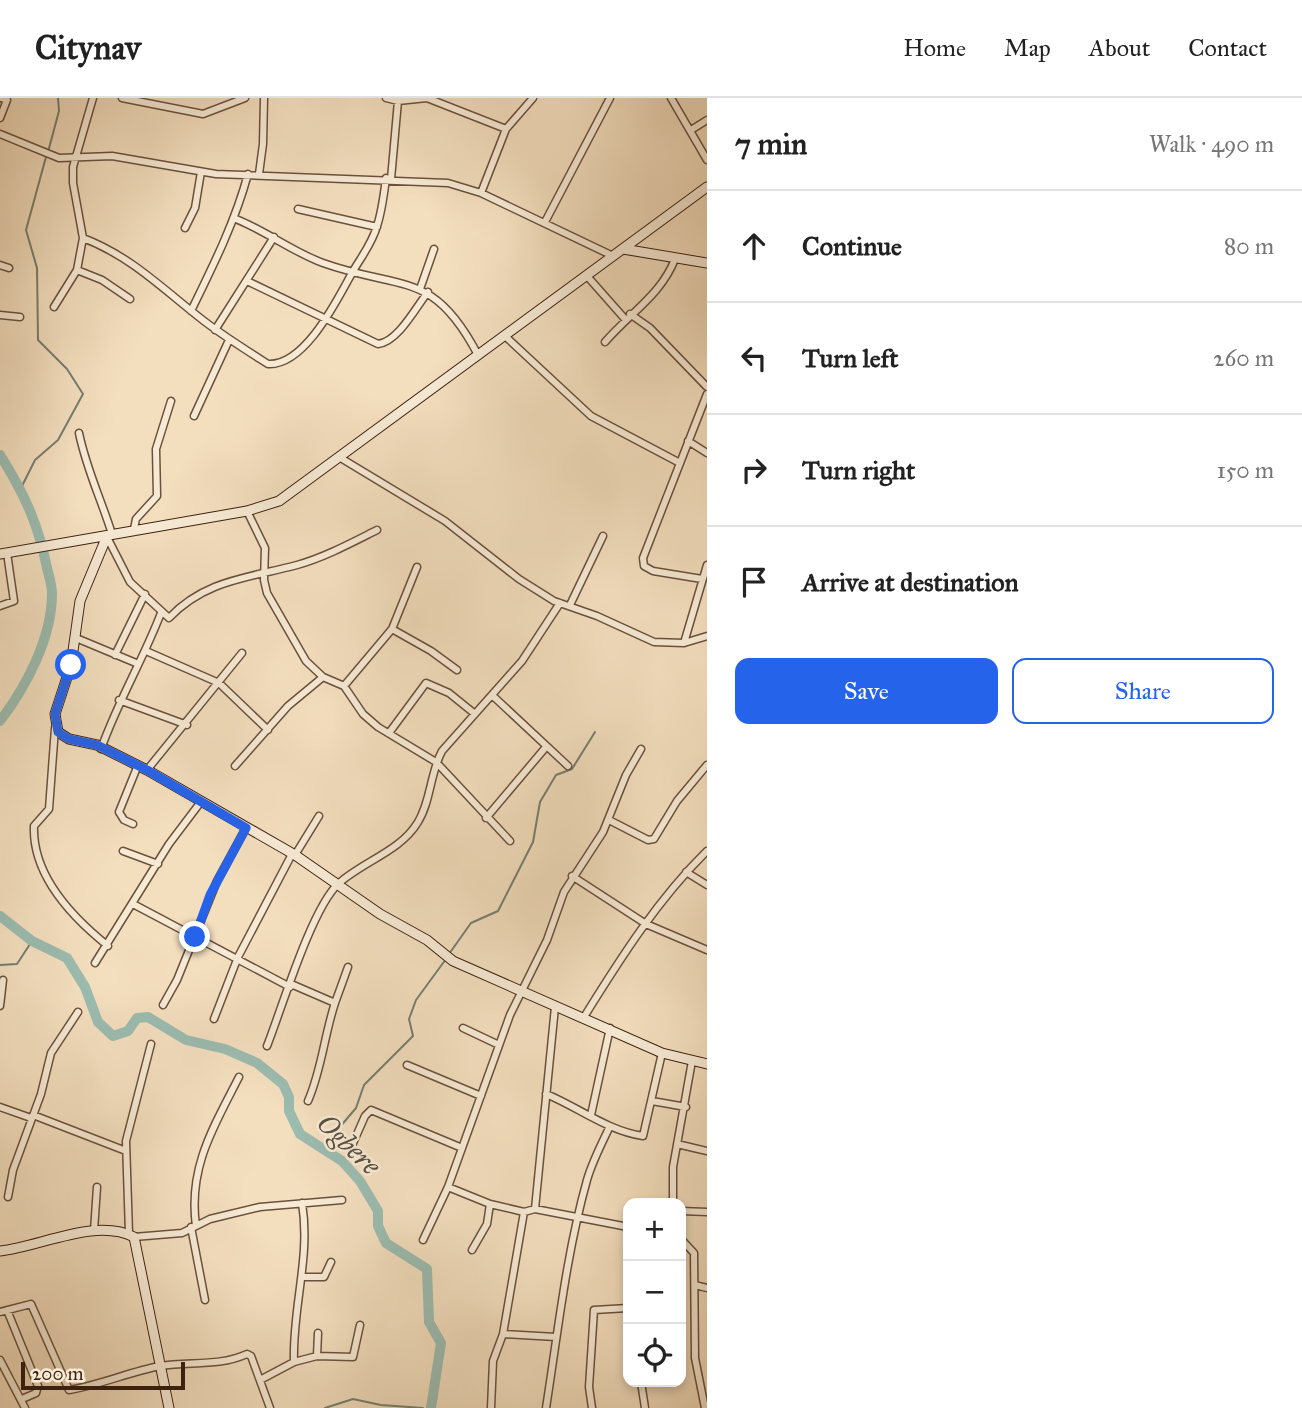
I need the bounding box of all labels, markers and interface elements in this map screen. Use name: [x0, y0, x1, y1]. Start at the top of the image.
text: Citynav: [35, 28, 141, 68]
text: Home: [903, 33, 966, 63]
text: Map: [1004, 33, 1051, 63]
text: About: [1089, 33, 1150, 63]
text: Contact: [1188, 33, 1267, 63]
text: 7 min: [735, 126, 807, 162]
text: Walk · 490 m: [1149, 130, 1274, 158]
icon: ahead: [735, 227, 773, 265]
text: Continue: [802, 230, 902, 262]
text: 80 m: [1224, 232, 1274, 260]
icon: left: [735, 339, 773, 377]
text: Turn left: [802, 342, 898, 374]
text: 260 m: [1213, 344, 1274, 372]
icon: right: [735, 451, 773, 489]
text: Turn right: [802, 454, 915, 486]
text: 150 m: [1217, 456, 1274, 484]
icon: arrive: [735, 563, 773, 601]
text: Arrive at destination: [802, 566, 1019, 598]
route start: [55, 649, 86, 680]
button: Save: [735, 658, 998, 724]
button: Share: [1012, 658, 1274, 724]
route end: [179, 921, 210, 952]
water label: Ogbere: [310, 1106, 388, 1183]
map controls: [623, 1198, 686, 1387]
button: +: [623, 1198, 686, 1261]
button: −: [623, 1261, 686, 1324]
button: locate: [623, 1324, 686, 1387]
scale bar: [21, 1359, 186, 1391]
text: 200 m: [32, 1362, 84, 1385]

